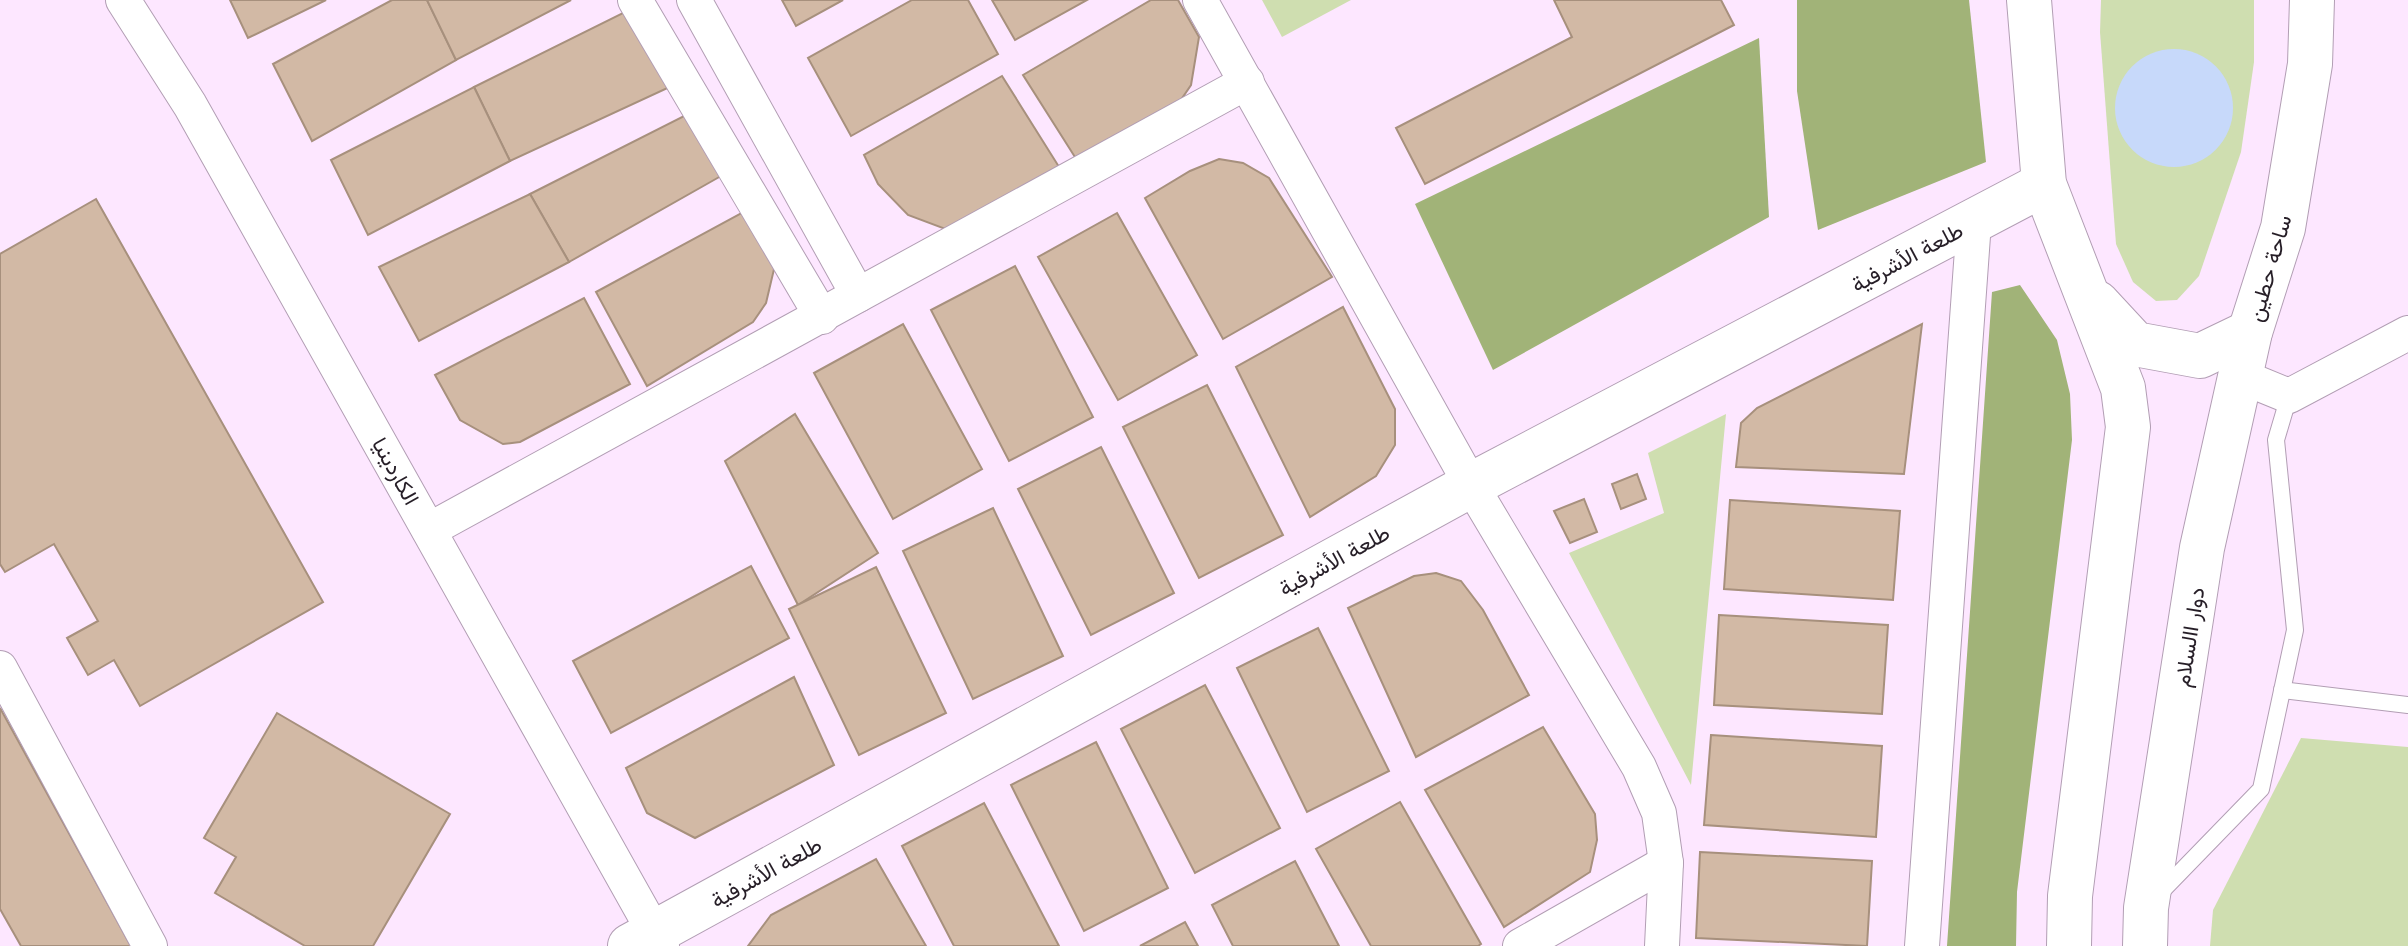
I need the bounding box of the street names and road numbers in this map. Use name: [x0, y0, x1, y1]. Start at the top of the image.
street label: ساحة حطين: [2241, 212, 2298, 325]
street label: طلعة الأشرفية: [1847, 217, 1968, 298]
street label: الكاردينيا: [366, 433, 425, 510]
street label: طلعة الأشرفية: [1274, 519, 1395, 602]
street label: دوار االسلام: [2168, 585, 2212, 689]
street label: طلعة الأشرفية: [706, 831, 827, 914]

